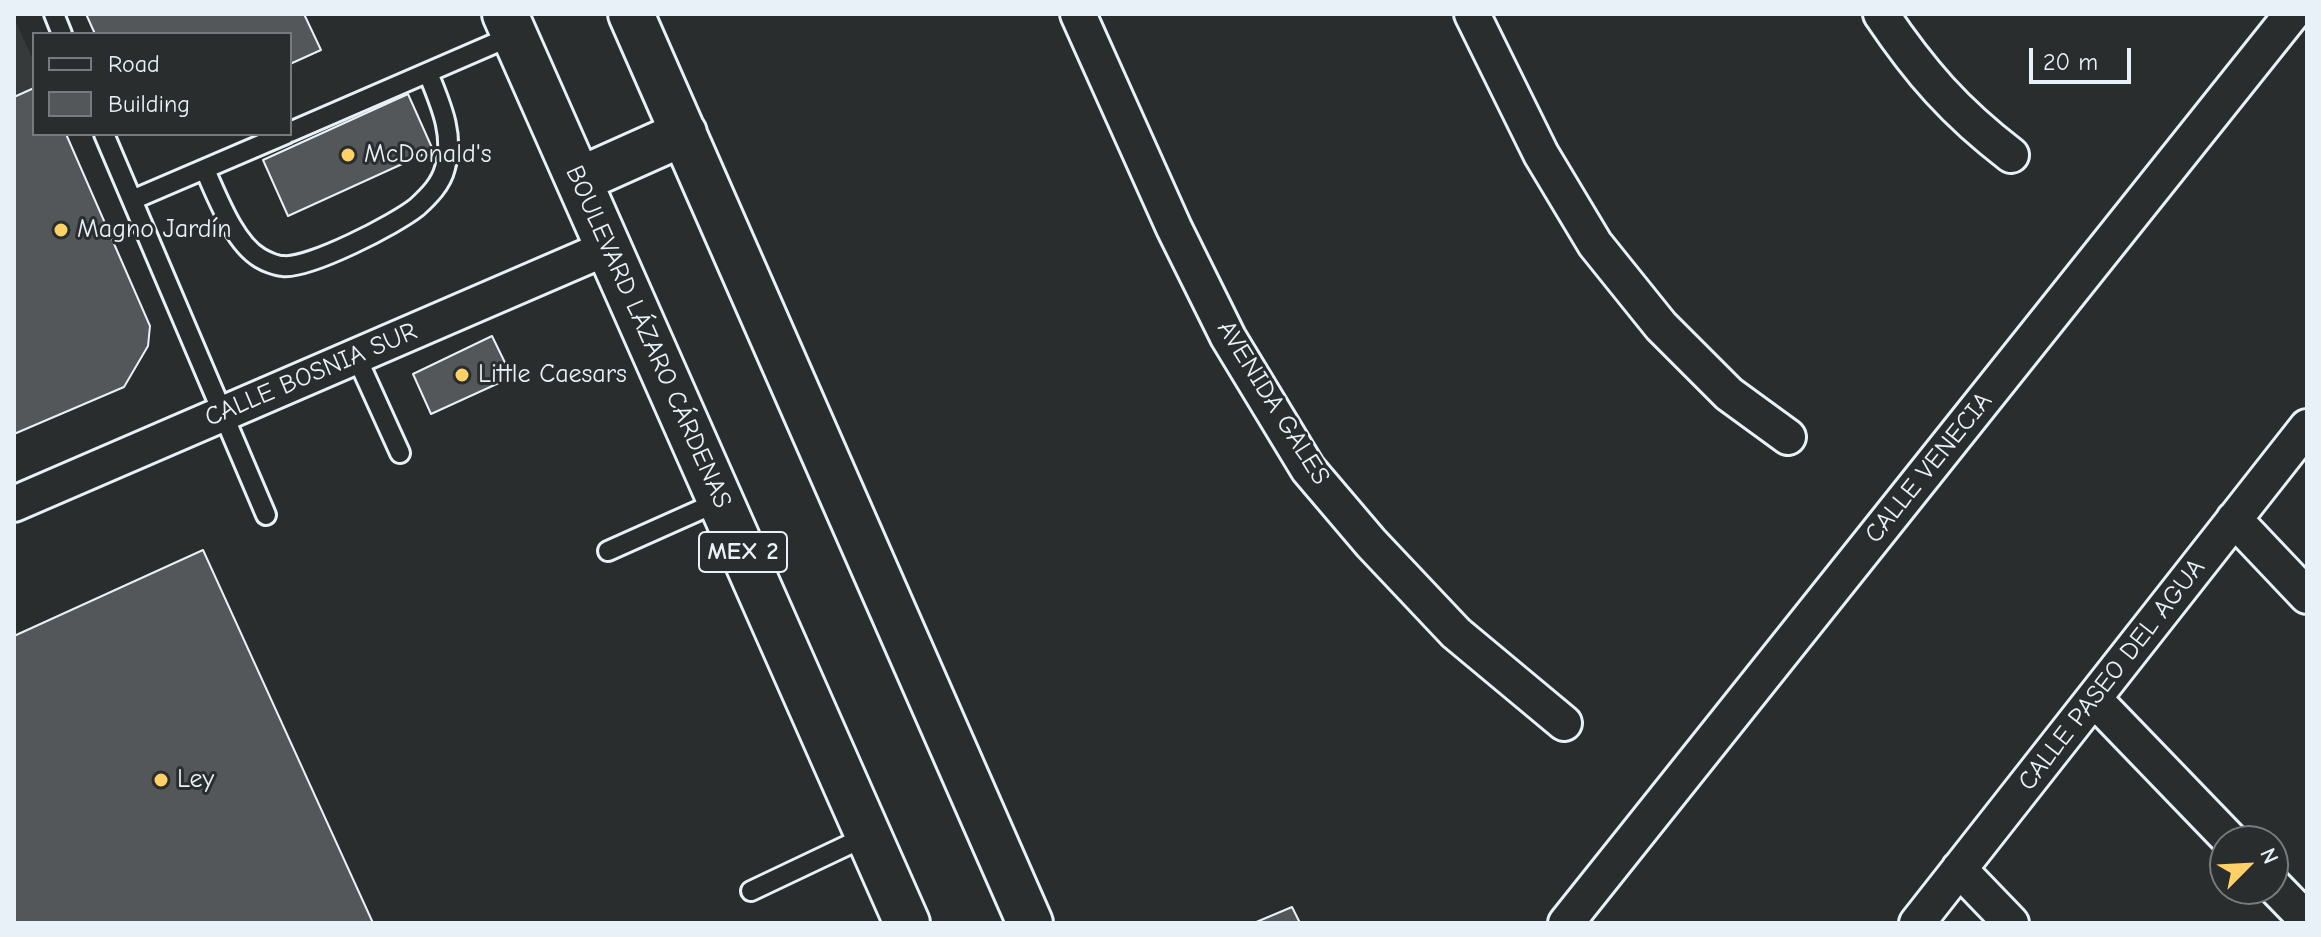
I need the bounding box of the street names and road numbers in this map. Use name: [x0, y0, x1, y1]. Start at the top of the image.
street label: BOULEVARD LÁZARO CÁRDENAS: [558, 161, 738, 513]
street label: AVENIDA GALES: [1210, 315, 1336, 491]
street label: CALLE BOSNIA SUR: [200, 316, 422, 434]
street label: CALLE VENECIA: [1859, 386, 1999, 550]
road number: MEX 2: [699, 532, 787, 572]
street label: CALLE PASEO DEL AGUA: [2012, 553, 2212, 797]

